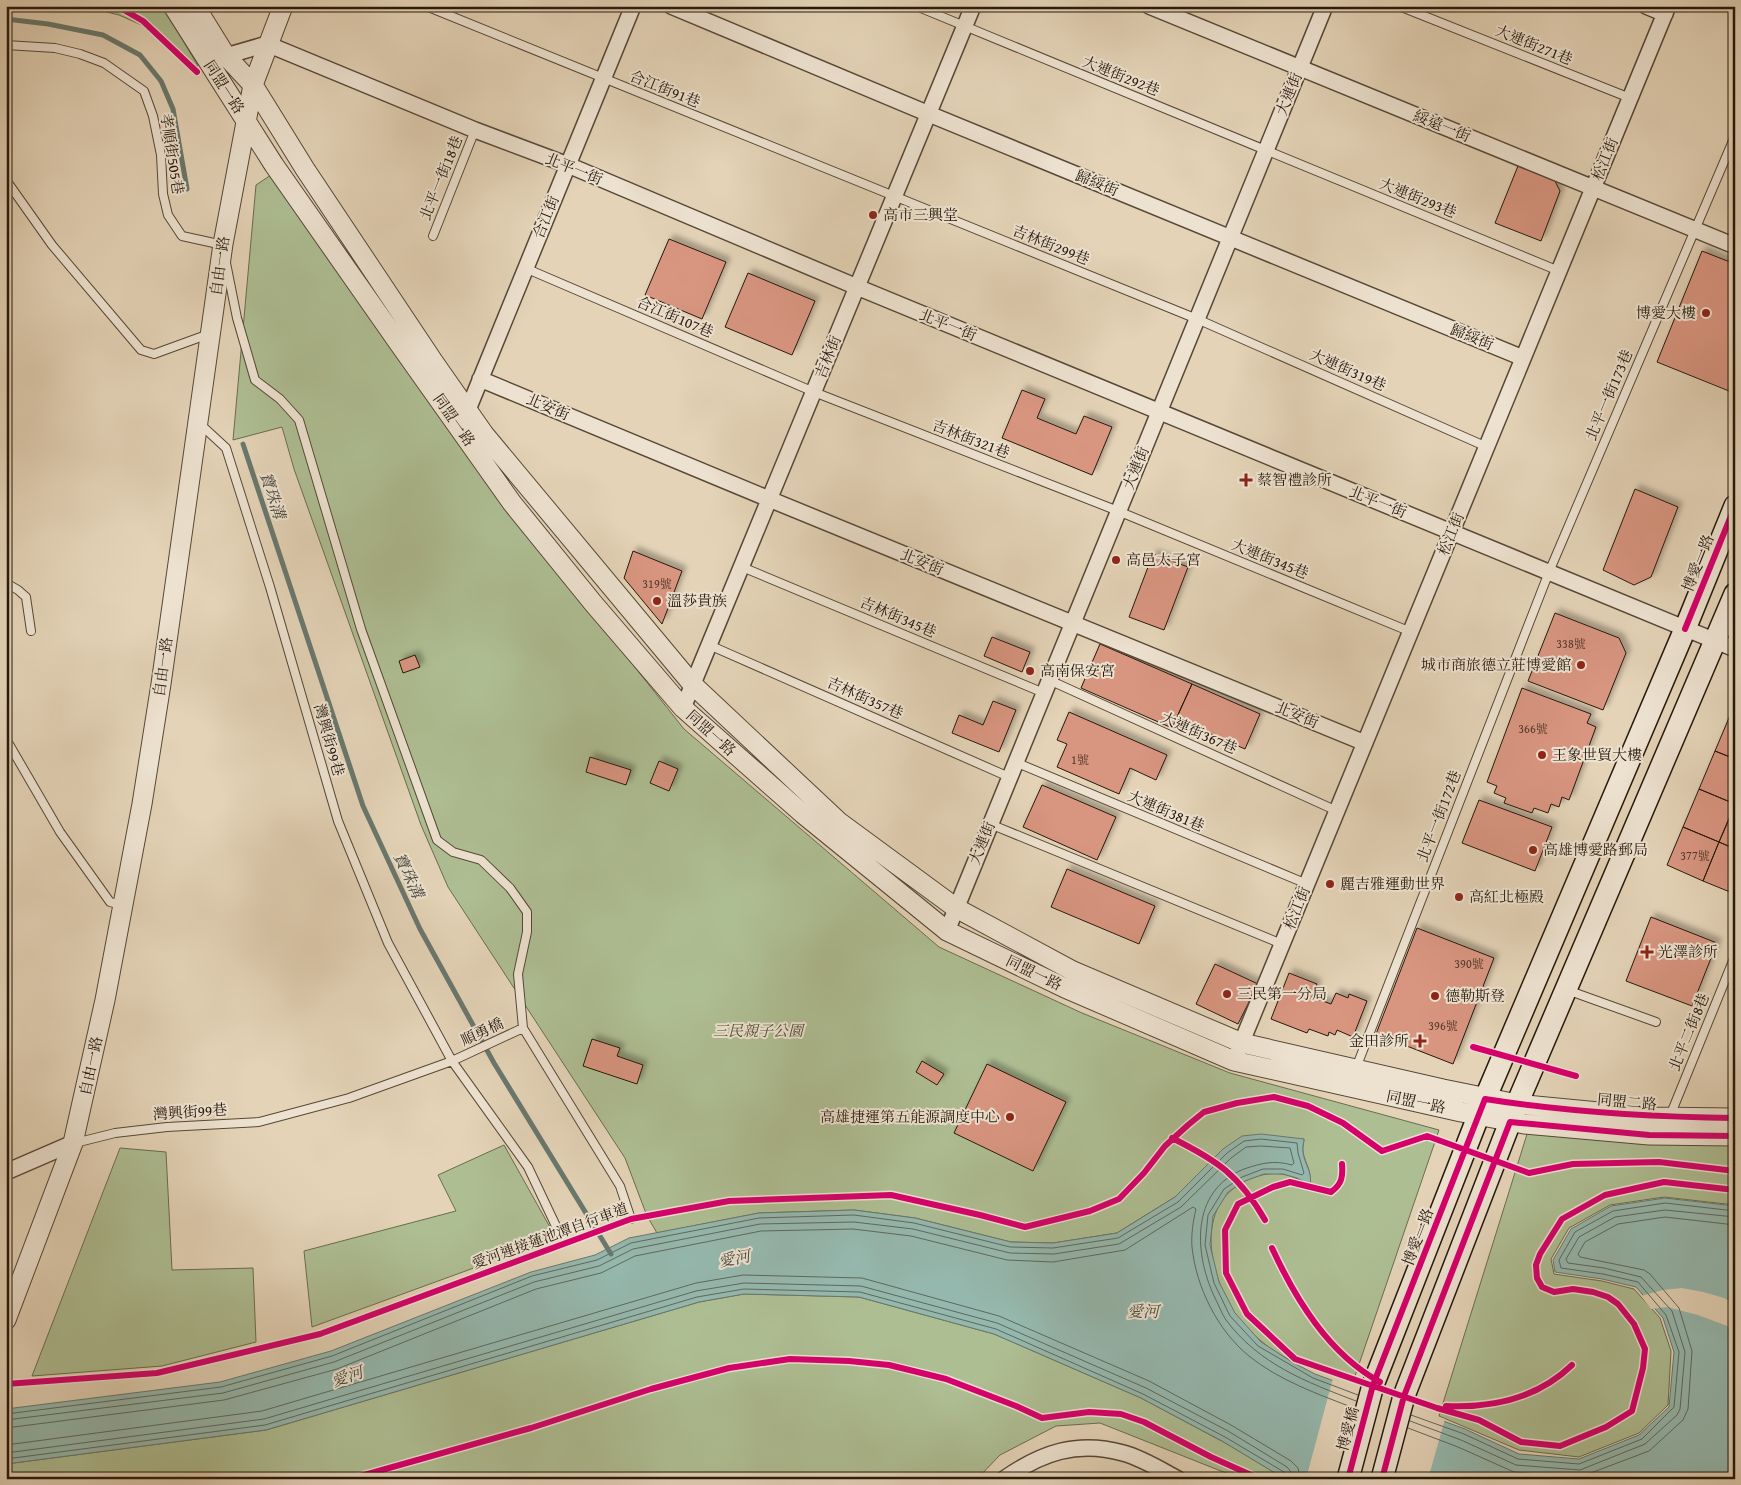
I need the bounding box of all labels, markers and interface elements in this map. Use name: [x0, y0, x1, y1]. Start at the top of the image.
street label: 大連街271巷: [1492, 20, 1576, 70]
street label: 大連街292巷: [1079, 51, 1163, 101]
street label: 同盟一路: [199, 56, 250, 118]
street label: 合江街91巷: [627, 65, 704, 112]
street label: 大連街: [1270, 69, 1307, 119]
street label: 綏遠一街: [1410, 105, 1474, 147]
street label: 孝順街505巷: [156, 112, 189, 196]
street label: 北平一街18巷: [414, 132, 467, 223]
street label: 松江街: [1586, 134, 1623, 184]
street label: 北平一街: [542, 148, 606, 190]
street label: 歸綏街: [1072, 164, 1122, 201]
street label: 大連街293巷: [1376, 173, 1460, 223]
street label: 合江街: [527, 192, 564, 242]
place label: 高市三興堂: [883, 204, 958, 225]
marker: 高市三興堂: [867, 209, 879, 221]
street label: 吉林街299巷: [1009, 220, 1093, 270]
street label: 自由一路: [205, 235, 234, 297]
street label: 合江街107巷: [634, 291, 717, 342]
place label: 博愛大樓: [1636, 302, 1696, 323]
street label: 北平一街: [916, 304, 980, 346]
marker: 博愛大樓: [1700, 307, 1712, 319]
street label: 歸綏街: [1447, 318, 1497, 355]
street label: 吉林街: [809, 332, 846, 382]
street label: 大連街319巷: [1307, 343, 1390, 396]
street label: 北平一街173巷: [1580, 346, 1637, 443]
street label: 北安街: [523, 388, 573, 425]
street label: 同盟一路: [429, 389, 480, 450]
street label: 吉林街321巷: [929, 414, 1013, 463]
street label: 大連街: [1117, 443, 1154, 493]
water label: 寶珠溝: [254, 468, 293, 524]
place label: 蔡智禮診所: [1257, 469, 1332, 490]
marker: 蔡智禮診所: [1239, 473, 1253, 487]
street label: 北平一街: [1346, 481, 1410, 523]
street label: 松江街: [1432, 509, 1469, 559]
street label: 博愛一路: [1677, 531, 1719, 595]
street label: 大連街345巷: [1228, 534, 1312, 584]
street label: 北安街: [897, 543, 947, 580]
place label: 高邑太子宮: [1126, 549, 1201, 570]
marker: 高邑太子宮: [1110, 554, 1122, 566]
house number: 319號: [642, 575, 672, 592]
place label: 溫莎貴族: [667, 590, 727, 611]
street label: 吉林街345巷: [857, 591, 940, 642]
marker: 溫莎貴族: [651, 595, 663, 607]
house number: 338號: [1556, 635, 1586, 652]
street label: 自由一路: [148, 636, 177, 698]
place label: 城市商旅德立莊博愛館: [1421, 654, 1571, 675]
marker: 城市商旅德立莊博愛館: [1575, 659, 1587, 671]
place label: 高南保安宮: [1040, 660, 1115, 681]
marker: 高南保安宮: [1024, 665, 1036, 677]
street label: 吉林街357巷: [824, 671, 907, 724]
street label: 北安街: [1272, 696, 1322, 733]
street label: 灣興街99巷: [309, 701, 350, 779]
street label: 同盟一路: [682, 705, 741, 761]
street label: 大連街367巷: [1158, 706, 1241, 759]
house number: 366號: [1518, 720, 1548, 737]
place label: 王象世貿大樓: [1552, 744, 1642, 765]
marker: 王象世貿大樓: [1536, 749, 1548, 761]
house number: 1號: [1071, 751, 1089, 768]
street label: 北平一街172巷: [1411, 767, 1466, 865]
street label: 大連街381巷: [1125, 785, 1208, 836]
street label: 大連街: [963, 818, 1000, 868]
place label: 高雄博愛路郵局: [1543, 839, 1648, 860]
marker: 高雄博愛路郵局: [1527, 844, 1539, 856]
house number: 377號: [1680, 847, 1710, 864]
water label: 寶珠溝: [388, 848, 431, 905]
place label: 麗吉雅運動世界: [1340, 873, 1445, 894]
marker: 麗吉雅運動世界: [1324, 878, 1336, 890]
street label: 松江街: [1278, 883, 1315, 933]
place label: 高紅北極殿: [1469, 886, 1544, 907]
marker: 高紅北極殿: [1453, 891, 1465, 903]
place label: 光澤診所: [1658, 941, 1718, 962]
marker: 光澤診所: [1640, 945, 1654, 959]
street label: 同盟一路: [1003, 950, 1066, 995]
house number: 390號: [1454, 955, 1484, 972]
place label: 三民第一分局: [1237, 983, 1327, 1004]
place label: 德勒斯登: [1445, 985, 1505, 1006]
marker: 三民第一分局: [1221, 988, 1233, 1000]
marker: 德勒斯登: [1429, 990, 1441, 1002]
street label: 北平二街8巷: [1663, 990, 1714, 1074]
street label: 順勇橋: [457, 1013, 507, 1051]
house number: 396號: [1428, 1017, 1458, 1034]
park label: 三民親子公園: [713, 1020, 805, 1041]
place label: 金田診所: [1349, 1030, 1409, 1051]
street label: 自由一路: [74, 1034, 107, 1097]
marker: 金田診所: [1413, 1034, 1427, 1048]
street label: 同盟一路: [1385, 1085, 1448, 1118]
street label: 同盟二路: [1596, 1088, 1658, 1115]
street label: 灣興街99巷: [152, 1098, 228, 1125]
place label: 高雄捷運第五能源調度中心: [820, 1106, 1000, 1127]
marker: 高雄捷運第五能源調度中心: [1004, 1111, 1016, 1123]
street label: 愛河連接蓮池潭自行車道: [469, 1197, 631, 1274]
street label: 博愛一路: [1397, 1205, 1438, 1269]
water label: 愛河: [716, 1243, 755, 1273]
water label: 愛河: [1127, 1299, 1162, 1323]
water label: 愛河: [328, 1358, 369, 1393]
street label: 博愛橋: [1332, 1404, 1363, 1453]

